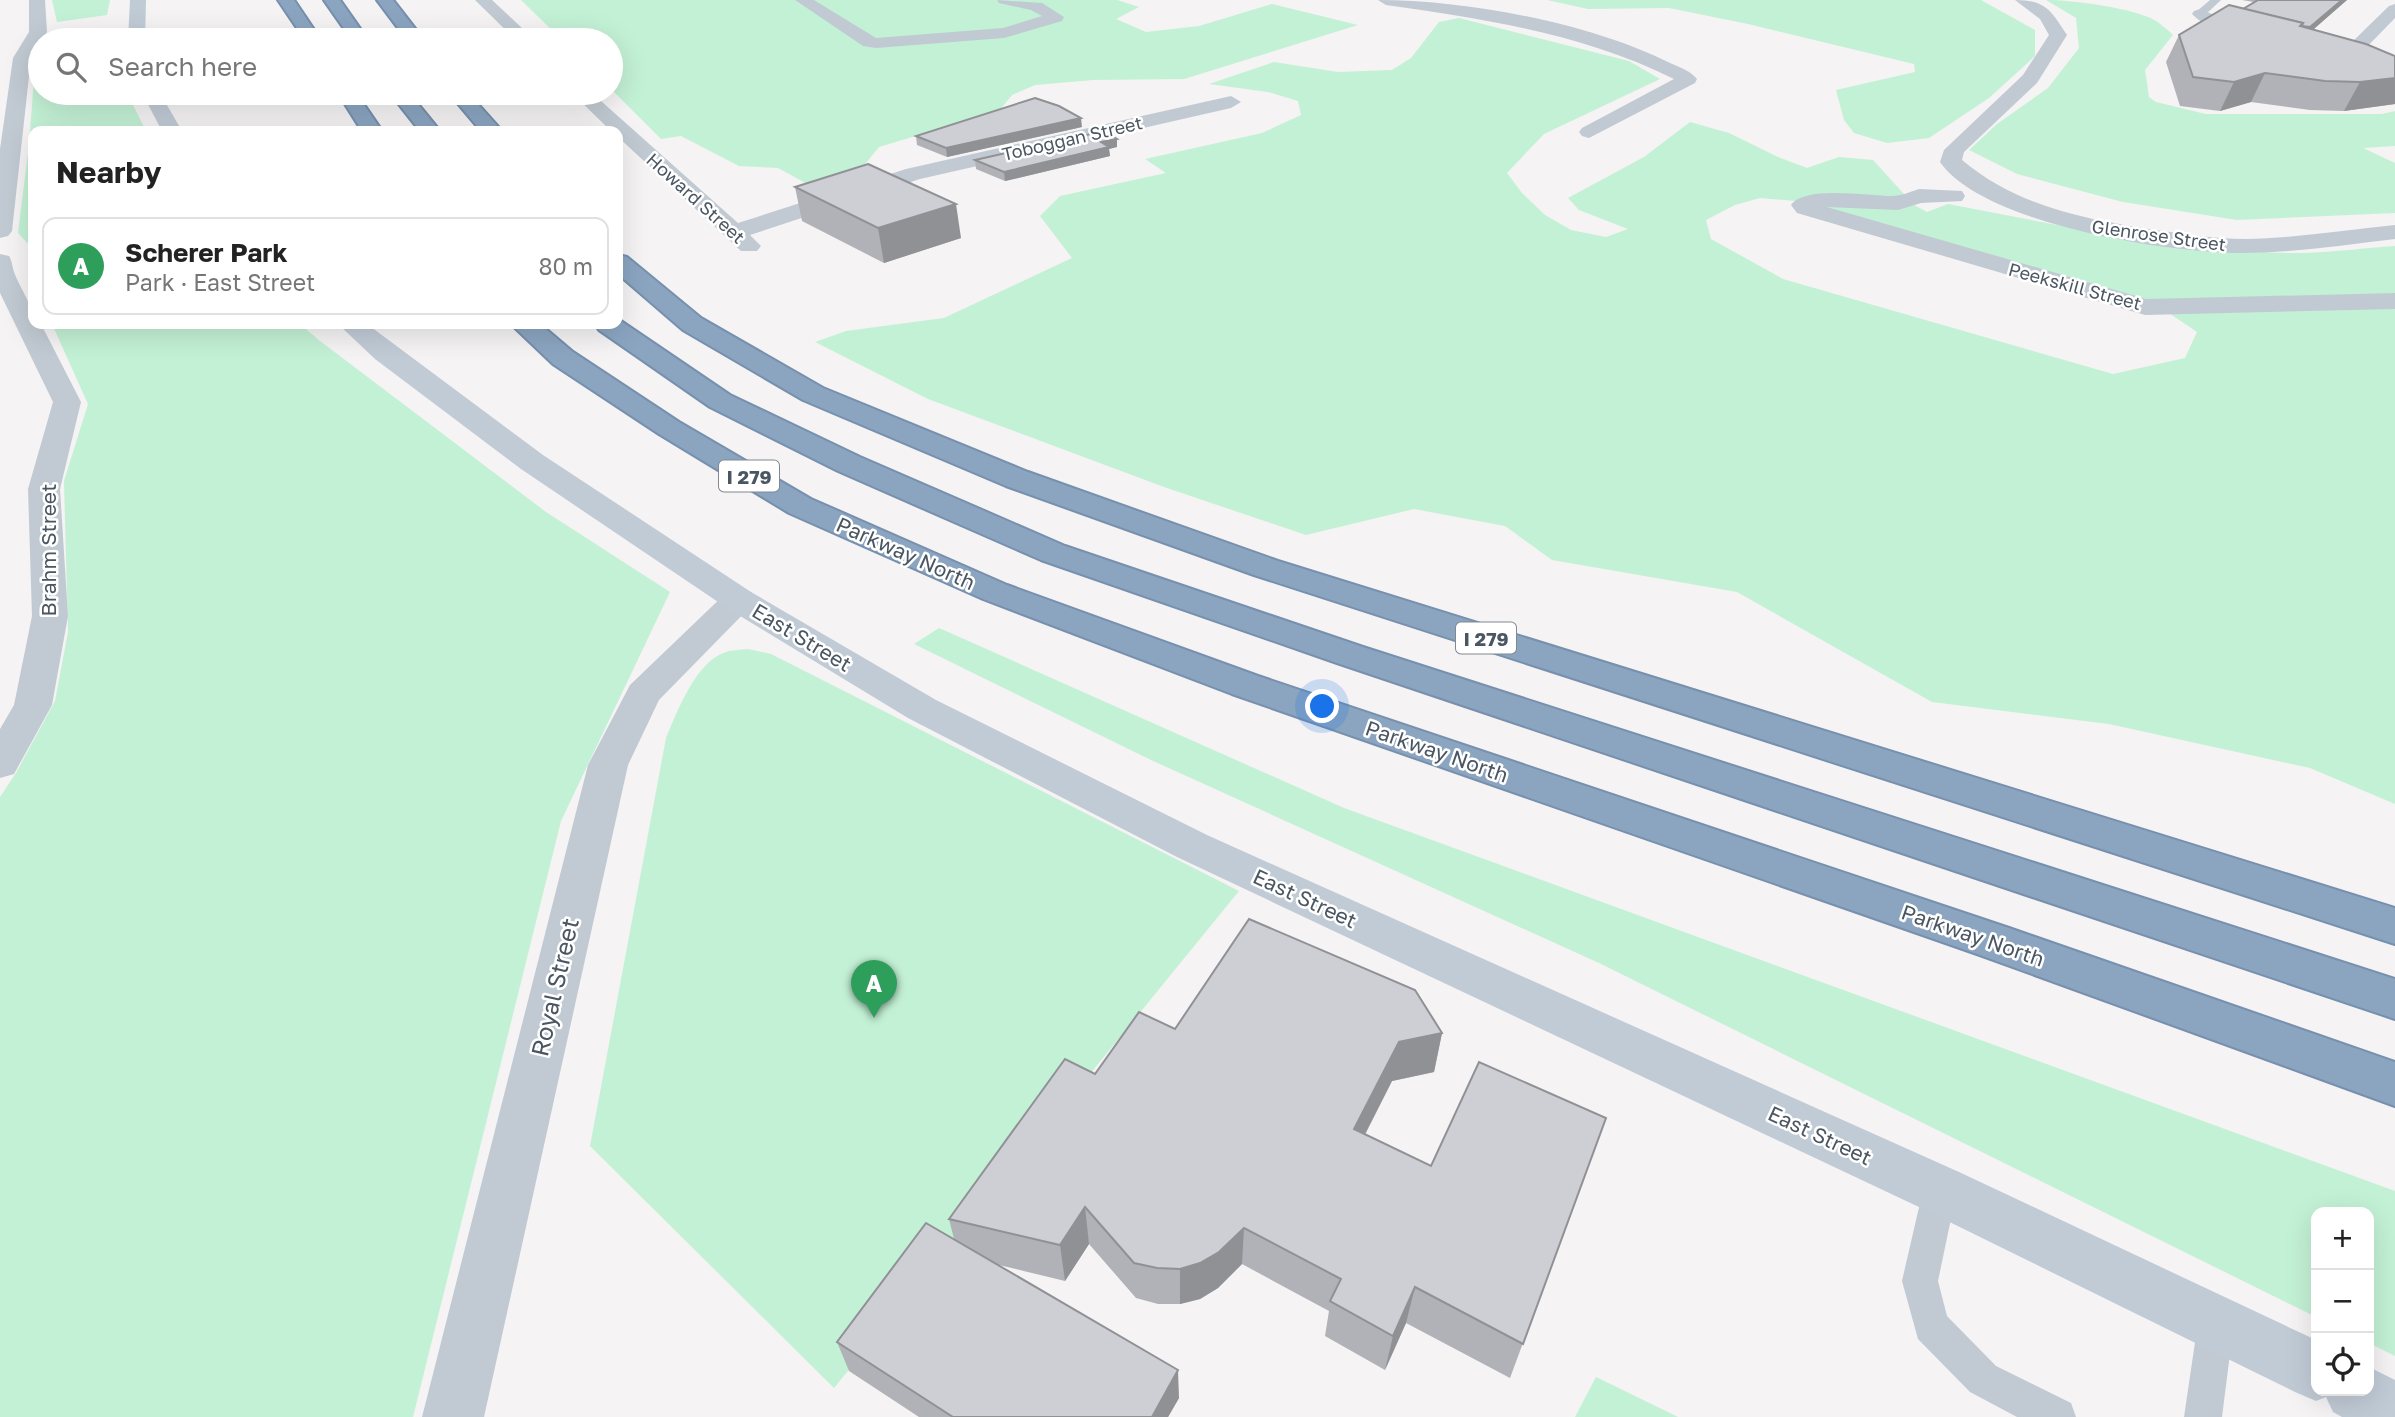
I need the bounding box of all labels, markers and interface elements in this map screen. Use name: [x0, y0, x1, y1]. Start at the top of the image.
search box: [28, 28, 623, 105]
icon: search: [52, 48, 90, 86]
text: Search here: [108, 51, 257, 82]
street label: Toboggan Street: [1000, 111, 1144, 165]
street label: Howard Street: [642, 148, 750, 248]
text: Nearby: [56, 154, 161, 190]
street label: Glenrose Street: [2091, 215, 2227, 255]
text: Scherer Park: [125, 237, 288, 268]
text: A: [73, 252, 89, 280]
text: 80 m: [539, 252, 593, 280]
street label: Peekskill Street: [2006, 258, 2144, 314]
text: Park · East Street: [125, 268, 315, 296]
road number: I 279: [719, 461, 779, 491]
street label: Brahm Street: [35, 484, 61, 616]
street label: Parkway North: [833, 511, 979, 595]
street label: East Street: [748, 597, 856, 677]
road number: I 279: [1456, 622, 1516, 653]
your location: [1305, 689, 1339, 723]
street label: Parkway North: [1362, 714, 1512, 788]
street label: East Street: [1249, 863, 1361, 933]
street label: Parkway North: [1898, 898, 2048, 972]
street label: Royal Street: [524, 915, 584, 1059]
pin: A: [851, 960, 897, 1018]
street label: East Street: [1764, 1100, 1876, 1170]
map controls: [2311, 1207, 2374, 1396]
button: +: [2311, 1207, 2374, 1270]
button: −: [2311, 1270, 2374, 1333]
button: locate: [2311, 1333, 2374, 1396]

